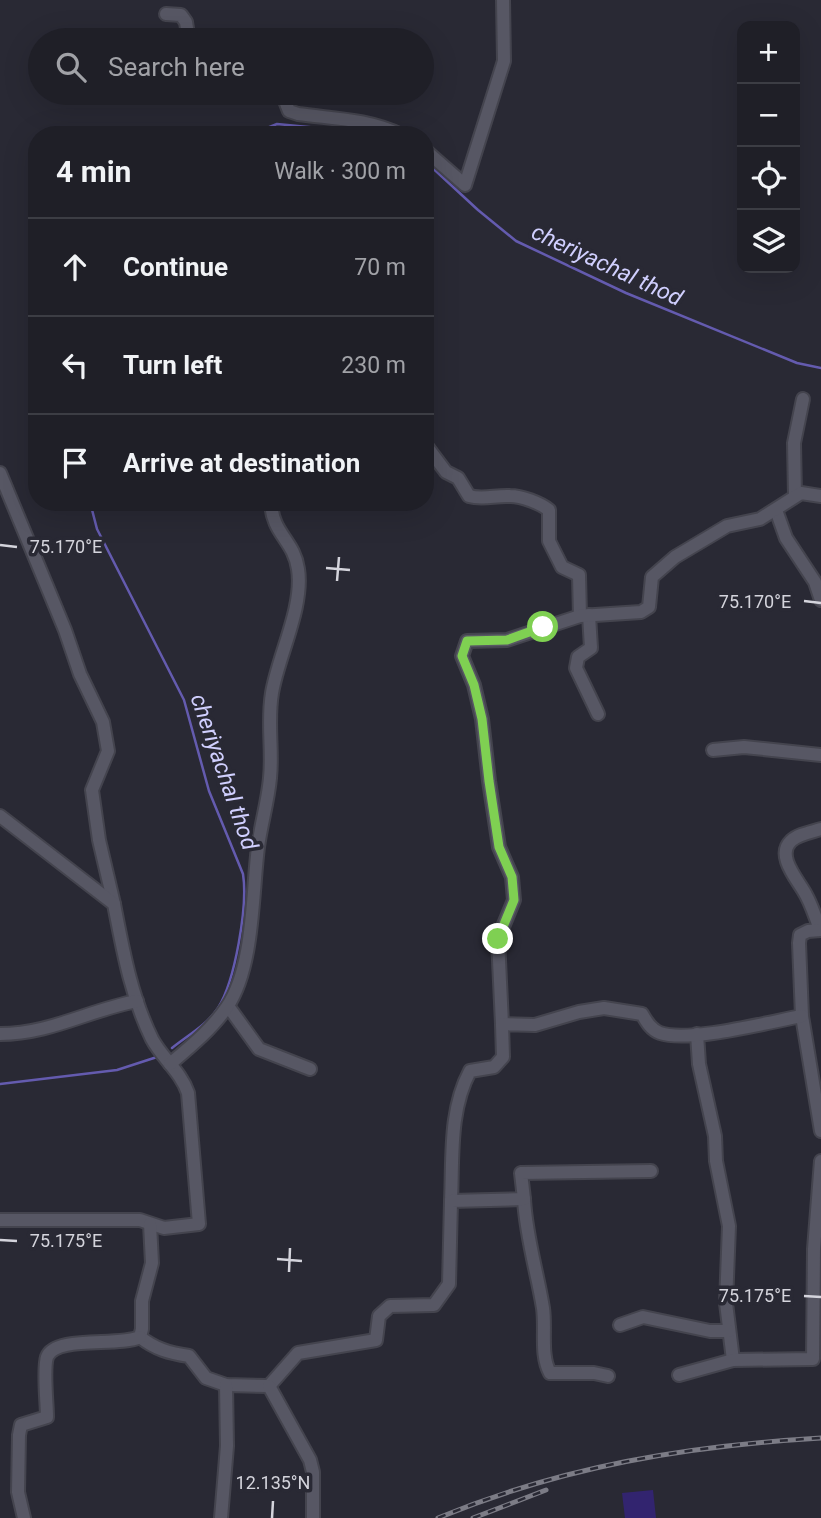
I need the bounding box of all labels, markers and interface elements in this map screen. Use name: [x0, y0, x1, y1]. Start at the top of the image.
map controls: [737, 21, 800, 273]
button: +: [737, 21, 800, 84]
search box: [28, 28, 434, 105]
icon: search: [52, 48, 90, 86]
text: Search here: [108, 52, 245, 82]
button: −: [737, 84, 800, 147]
button: locate: [737, 147, 800, 210]
text: 4 min: [56, 154, 131, 189]
text: Walk · 300 m: [274, 158, 406, 185]
button: layers: [737, 210, 800, 273]
water label: cheriyachal thod: [527, 218, 687, 312]
icon: ahead: [56, 248, 94, 286]
text: Continue: [123, 252, 228, 282]
text: 70 m: [354, 254, 406, 281]
icon: left: [56, 346, 94, 384]
text: Turn left: [123, 350, 222, 380]
text: 230 m: [341, 352, 406, 379]
icon: arrive: [56, 444, 94, 482]
text: Arrive at destination: [123, 448, 360, 478]
text: 75.170°E: [30, 536, 102, 557]
text: 75.170°E: [719, 591, 791, 612]
route start: [527, 611, 558, 642]
water label: cheriyachal thod: [185, 690, 263, 854]
route end: [482, 923, 513, 954]
text: 75.175°E: [30, 1230, 102, 1251]
text: 75.175°E: [719, 1285, 791, 1306]
text: 12.135°N: [236, 1472, 310, 1493]

